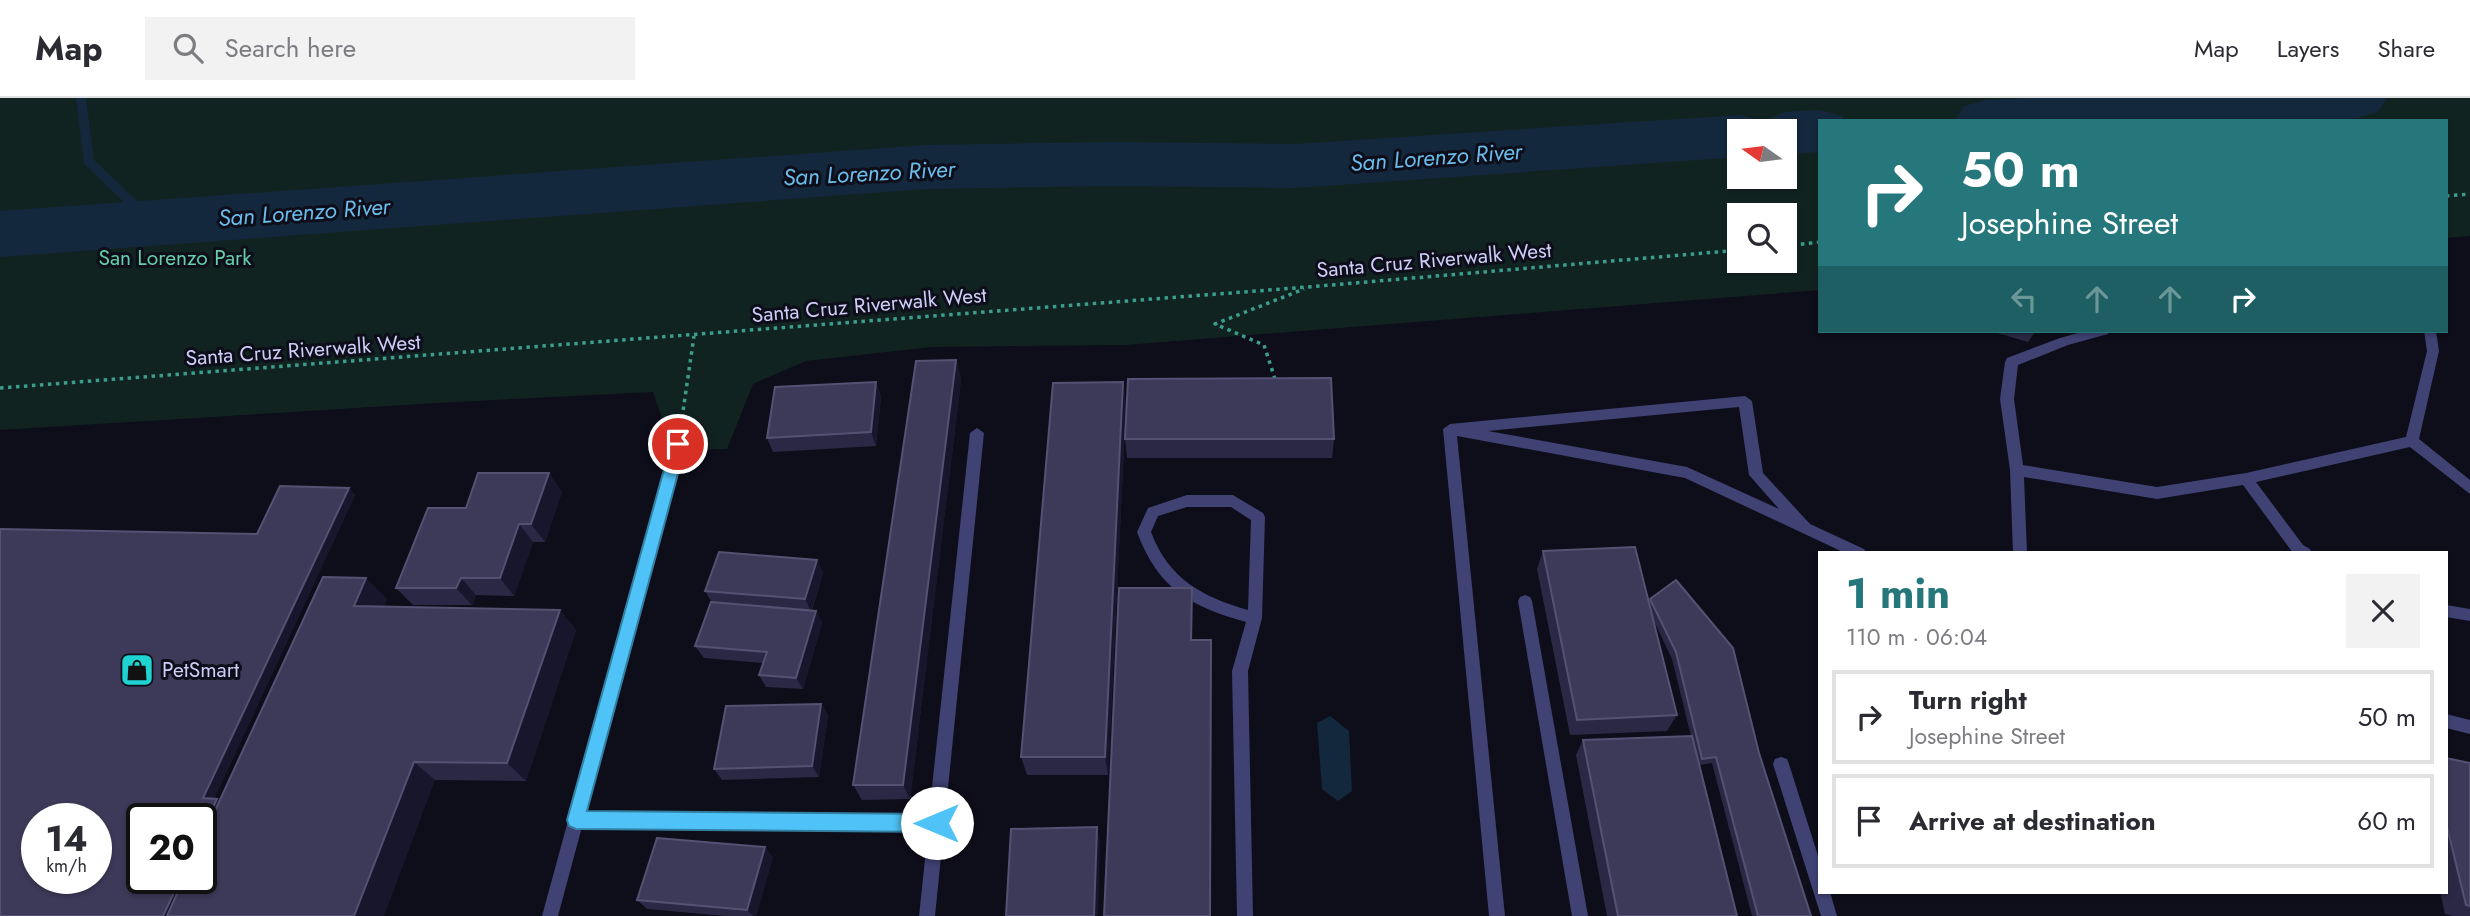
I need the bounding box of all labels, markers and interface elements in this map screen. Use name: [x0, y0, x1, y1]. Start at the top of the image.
search box: [145, 17, 635, 80]
text: Map: [35, 25, 103, 72]
icon: search: [169, 29, 207, 67]
text: Search here: [225, 29, 356, 67]
text: Map: [2194, 31, 2239, 66]
text: Layers: [2277, 31, 2339, 66]
text: Share: [2377, 31, 2435, 66]
north arrow: [1727, 119, 1797, 189]
map controls: [1727, 119, 1797, 273]
water label: San Lorenzo River: [1349, 134, 1524, 180]
text: 50 m: [1961, 135, 2080, 205]
icon: right: [1846, 147, 1937, 238]
water label: San Lorenzo River: [782, 151, 957, 194]
water label: San Lorenzo River: [217, 189, 392, 235]
text: Josephine Street: [1961, 200, 2178, 246]
button: search: [1727, 203, 1797, 273]
street label: Santa Cruz Riverwalk West: [1315, 235, 1553, 285]
park label: San Lorenzo Park: [98, 243, 252, 273]
street label: Santa Cruz Riverwalk West: [750, 280, 988, 330]
icon: left: [2005, 280, 2043, 318]
icon: ahead: [2078, 280, 2116, 318]
icon: ahead: [2151, 280, 2189, 318]
icon: right: [2224, 280, 2262, 318]
street label: Santa Cruz Riverwalk West: [184, 327, 422, 373]
pin: [648, 414, 708, 474]
icon: arrive: [659, 425, 697, 463]
text: 1 min: [1846, 563, 1950, 624]
button: close: [2346, 574, 2420, 648]
text: 110 m · 06:04: [1846, 620, 1987, 654]
shop icon: PetSmart: [118, 651, 156, 689]
place label: PetSmart: [162, 655, 239, 685]
text: Turn right: [1909, 681, 2027, 719]
icon: right: [1850, 698, 1888, 736]
text: 50 m: [2358, 698, 2416, 736]
text: Josephine Street: [1909, 719, 2065, 753]
position arrow: [900, 786, 974, 860]
icon: arrive: [1850, 802, 1888, 840]
text: Arrive at destination: [1909, 802, 2156, 840]
text: 60 m: [2357, 802, 2416, 840]
speed limit sign: 20: [126, 803, 217, 894]
text: 14: [45, 814, 88, 864]
text: km/h: [46, 853, 87, 879]

